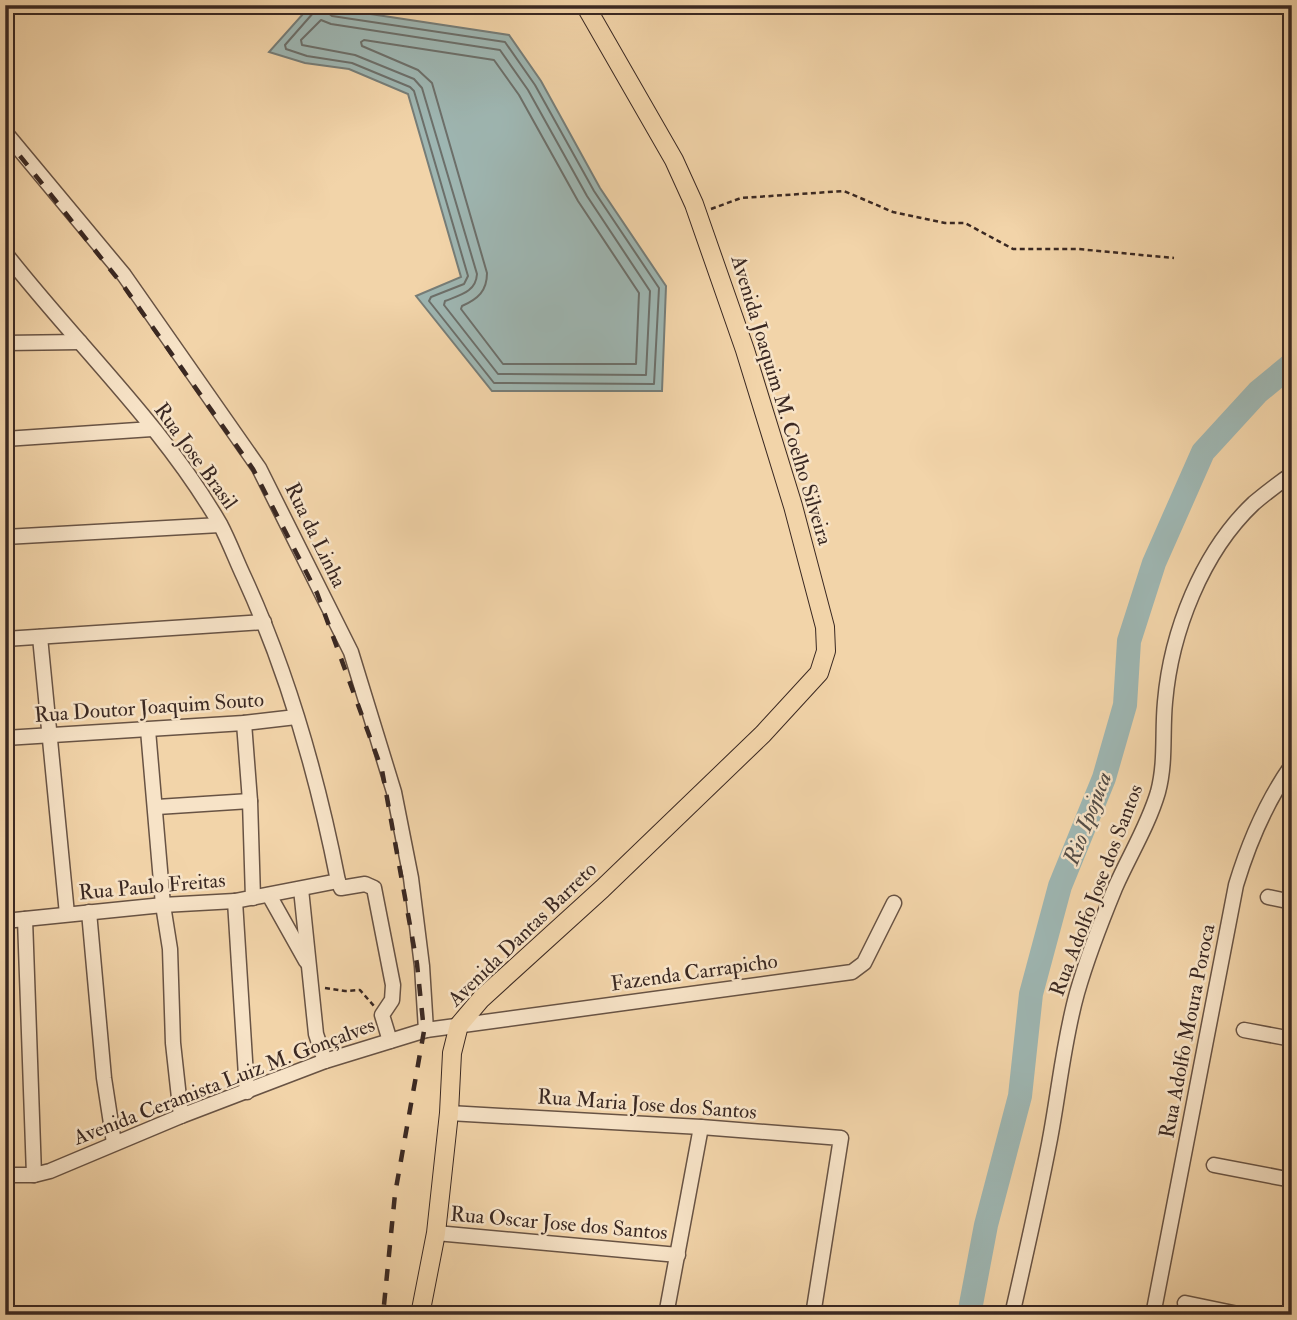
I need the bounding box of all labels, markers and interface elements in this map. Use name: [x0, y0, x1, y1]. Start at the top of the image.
street label: Avenida Joaquim M. Coelho Silveira: [724, 251, 839, 549]
street label: Rua Jose Brasil: [148, 398, 244, 516]
street label: Rua da Linha: [279, 478, 353, 592]
street label: Rua Doutor Joaquim Souto: [33, 686, 265, 729]
water label: Rio Ipojuca: [1056, 767, 1119, 870]
street label: Rua Adolfo Jose dos Santos: [1044, 780, 1149, 1000]
street label: Avenida Dantas Barreto: [441, 856, 603, 1013]
street label: Rua Paulo Freitas: [78, 867, 227, 906]
street label: Rua Adolfo Moura Poroca: [1153, 921, 1222, 1140]
street label: Fazenda Carrapicho: [609, 947, 779, 998]
street label: Avenida Ceramista Luiz M. Gonçalves: [69, 1011, 379, 1152]
street label: Rua Maria Jose dos Santos: [536, 1083, 758, 1126]
street label: Rua Oscar Jose dos Santos: [449, 1201, 669, 1246]

